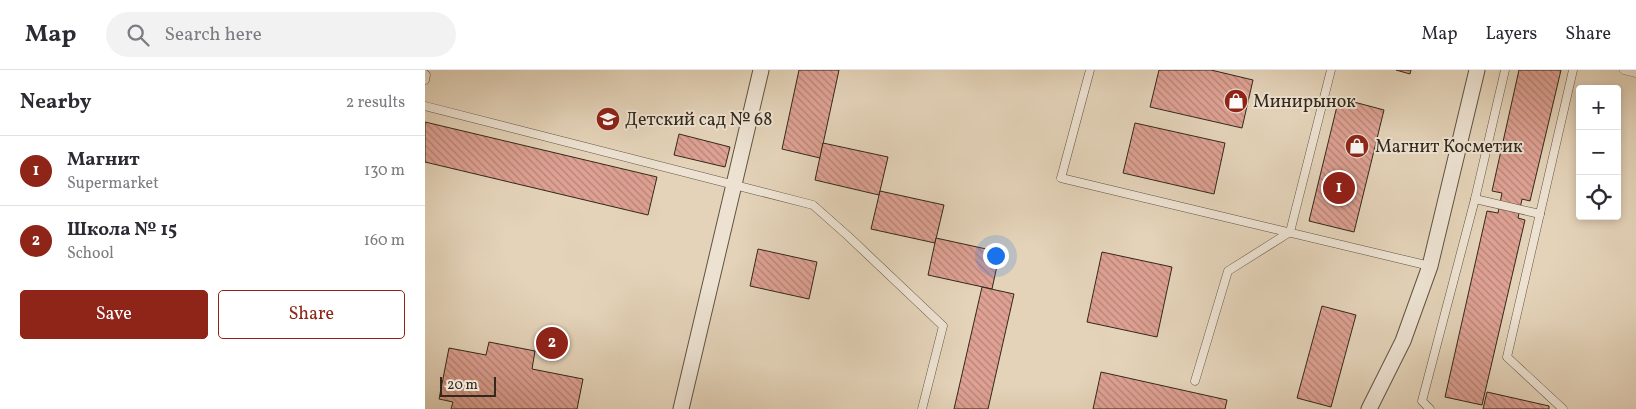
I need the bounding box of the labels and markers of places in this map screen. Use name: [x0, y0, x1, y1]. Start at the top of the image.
shop icon: Минирынок: [1223, 88, 1249, 114]
place label: Минирынок: [1253, 90, 1356, 115]
school or university icon: Детский сад № 68: [595, 106, 621, 132]
place label: Детский сад № 68: [625, 108, 772, 133]
shop icon: Магнит Косметик: [1344, 133, 1370, 159]
place label: Магнит Косметик: [1375, 135, 1523, 160]
pin: 1: [1323, 169, 1355, 207]
pin: 2: [536, 324, 568, 362]

